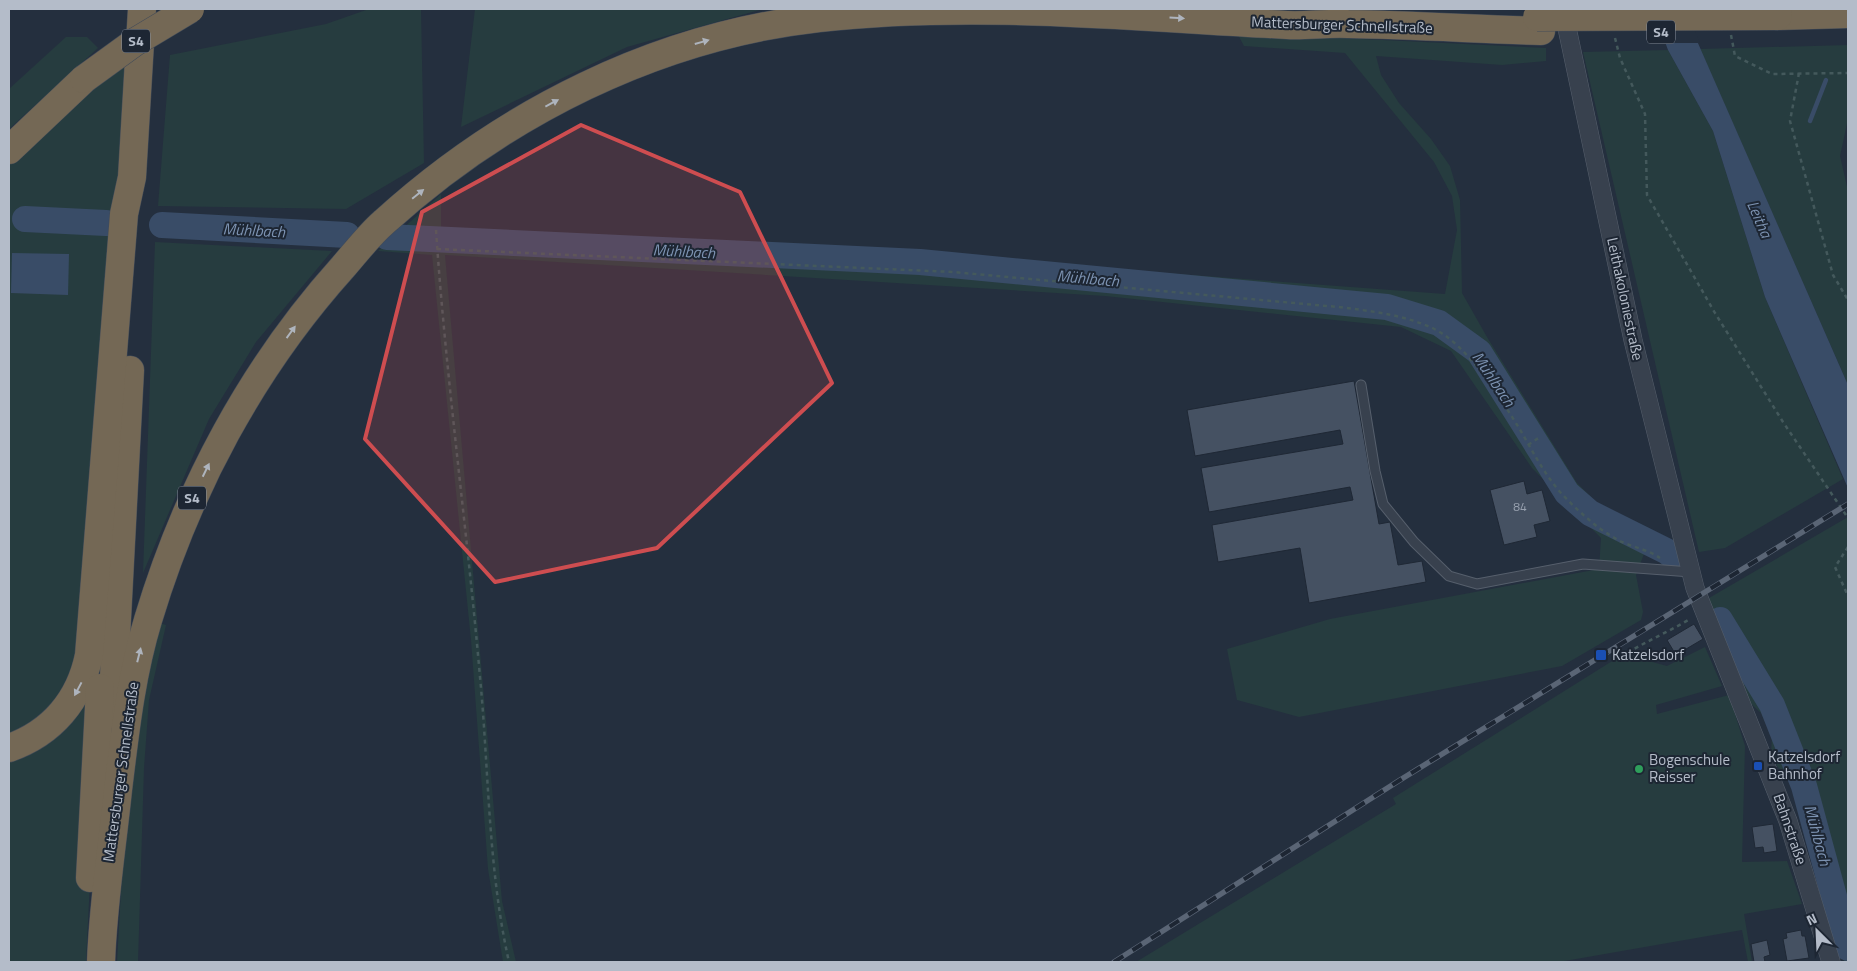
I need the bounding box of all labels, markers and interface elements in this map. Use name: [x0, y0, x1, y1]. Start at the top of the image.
street label: Mattersburger Schnellstraße: [1251, 10, 1433, 39]
one-way arrow: [1169, 15, 1185, 23]
road number: S4: [1647, 21, 1675, 44]
road number: S4: [122, 29, 150, 52]
one-way arrow: [695, 38, 710, 46]
one-way arrow: [545, 99, 559, 107]
one-way arrow: [411, 188, 424, 199]
water label: Leitha: [1741, 197, 1779, 242]
water label: Mühlbach: [222, 216, 287, 244]
street label: Leithakoloniestraße: [1601, 235, 1650, 362]
water label: Mühlbach: [652, 237, 717, 265]
water label: Mühlbach: [1056, 263, 1121, 293]
one-way arrow: [286, 325, 296, 339]
water label: Mühlbach: [1467, 346, 1522, 412]
one-way arrow: [202, 463, 210, 477]
road number: S4: [178, 486, 206, 509]
house number: 84: [1513, 497, 1527, 516]
place label: Katzelsdorf: [1612, 643, 1684, 666]
one-way arrow: [135, 648, 143, 663]
marker: Katzelsdorf: [1594, 648, 1608, 662]
street label: Mattersburger Schnellstraße: [96, 680, 145, 863]
one-way arrow: [74, 681, 82, 696]
place label: Katzelsdorf Bahnhof: [1768, 745, 1840, 785]
place label: Bogenschule Reisser: [1649, 748, 1730, 788]
marker: Katzelsdorf Bahnhof: [1752, 760, 1764, 772]
marker: Bogenschule Reisser: [1633, 763, 1645, 775]
street label: Bahnstraße: [1768, 790, 1813, 868]
water label: Mühlbach: [1798, 802, 1838, 869]
north arrow: [1792, 906, 1842, 956]
text: N: [1803, 907, 1820, 930]

